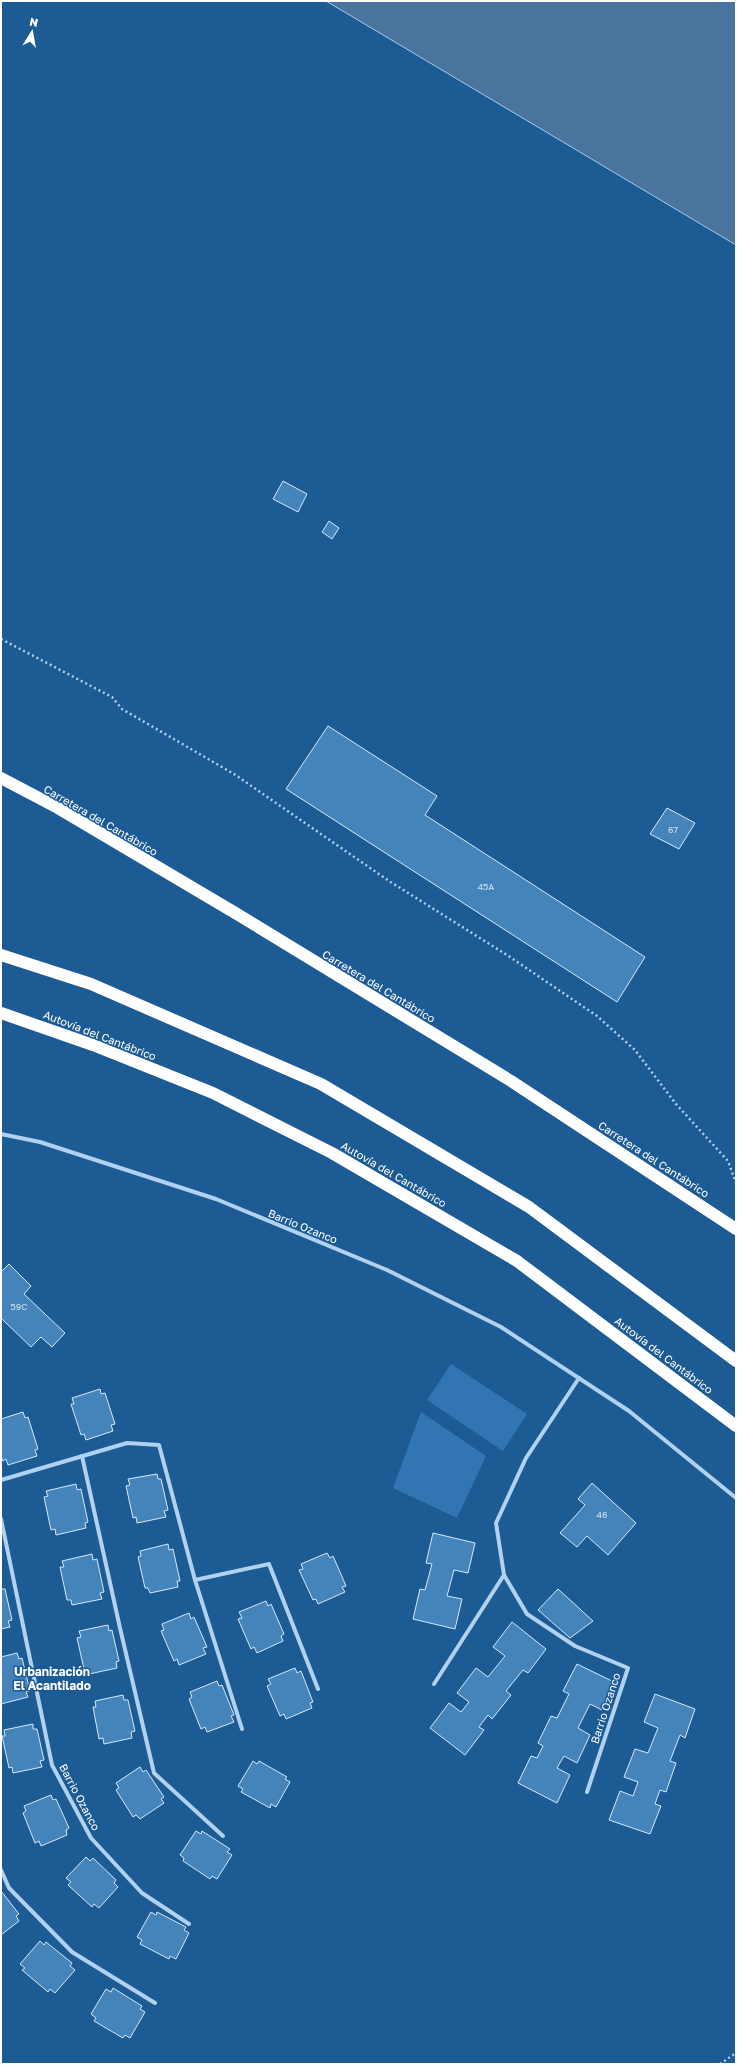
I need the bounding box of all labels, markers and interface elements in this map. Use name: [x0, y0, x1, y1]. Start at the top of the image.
north arrow: [12, 12, 52, 52]
text: N: [29, 15, 39, 29]
street label: Carretera del Cantábrico: [42, 782, 161, 858]
house number: 67: [668, 824, 678, 835]
house number: 45A: [478, 881, 494, 892]
street label: Carretera del Cantábrico: [320, 947, 438, 1025]
street label: Autovía del Cantábrico: [42, 1007, 159, 1063]
street label: Carretera del Cantábrico: [596, 1118, 712, 1200]
street label: Autovía del Cantábrico: [339, 1138, 449, 1210]
street label: Barrio Ozanco: [266, 1206, 340, 1246]
house number: 59C: [11, 1301, 27, 1312]
street label: Autovía del Cantábrico: [612, 1314, 716, 1396]
house number: 46: [597, 1509, 607, 1520]
district label: Urbanización El Acantilado: [13, 1664, 91, 1693]
street label: Barrio Ozanco: [587, 1671, 623, 1745]
street label: Barrio Ozanco: [57, 1761, 103, 1833]

